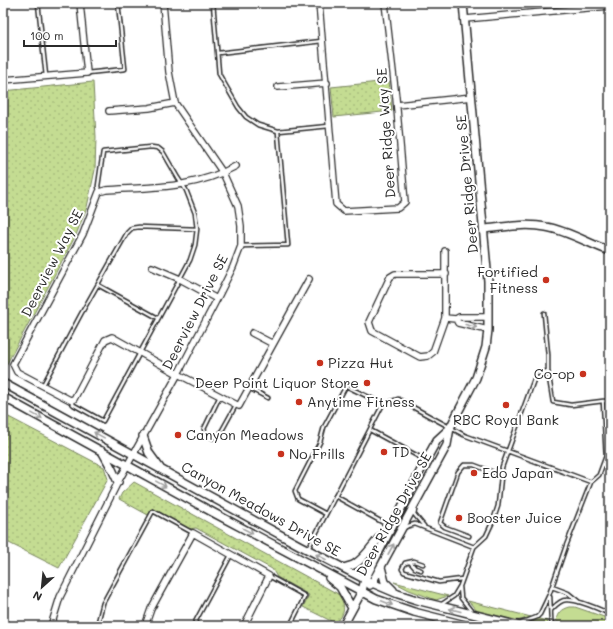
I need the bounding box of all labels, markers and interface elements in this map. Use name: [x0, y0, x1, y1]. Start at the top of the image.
scale bar: [24, 22, 116, 48]
text: 100 m: [30, 27, 64, 43]
street label: Deer Ridge Way SE: [371, 67, 400, 199]
street label: Deer Ridge Drive SE: [451, 114, 482, 254]
street label: Deerview Way SE: [16, 206, 87, 320]
street label: Deerview Drive SE: [157, 251, 232, 373]
place label: Fortified Fitness: [477, 262, 538, 297]
marker: Fortified Fitness: [541, 275, 551, 285]
one-way arrow: [464, 323, 477, 331]
place label: Pizza Hut: [328, 353, 393, 372]
marker: Pizza Hut: [315, 358, 325, 368]
place label: Co-op: [534, 364, 575, 383]
marker: Co-op: [578, 369, 588, 379]
place label: Deer Point Liquor Store: [195, 373, 359, 392]
marker: Deer Point Liquor Store: [362, 378, 372, 388]
place label: Anytime Fitness: [307, 392, 415, 411]
marker: Anytime Fitness: [294, 397, 304, 407]
marker: RBC Royal Bank: [501, 400, 511, 410]
place label: RBC Royal Bank: [453, 410, 559, 429]
one-way arrow: [31, 412, 43, 420]
place label: Canyon Meadows: [186, 425, 304, 444]
marker: Canyon Meadows: [173, 430, 183, 440]
one-way arrow: [93, 431, 105, 439]
place label: TD: [392, 442, 409, 461]
place label: No Frills: [289, 444, 345, 463]
marker: TD: [379, 447, 389, 457]
street label: Deer Ridge Drive SE: [351, 448, 436, 579]
marker: No Frills: [276, 449, 286, 459]
street label: Canyon Meadows Drive SE: [178, 457, 344, 560]
place label: Edo Japan: [482, 463, 553, 482]
marker: Edo Japan: [469, 468, 479, 478]
one-way arrow: [155, 481, 167, 488]
place label: Booster Juice: [467, 508, 562, 527]
marker: Booster Juice: [454, 513, 464, 523]
one-way arrow: [242, 528, 254, 535]
one-way arrow: [388, 543, 395, 555]
one-way arrow: [315, 553, 327, 560]
north arrow: [22, 567, 62, 607]
text: N: [30, 588, 44, 605]
one-way arrow: [381, 600, 393, 607]
one-way arrow: [449, 606, 462, 613]

